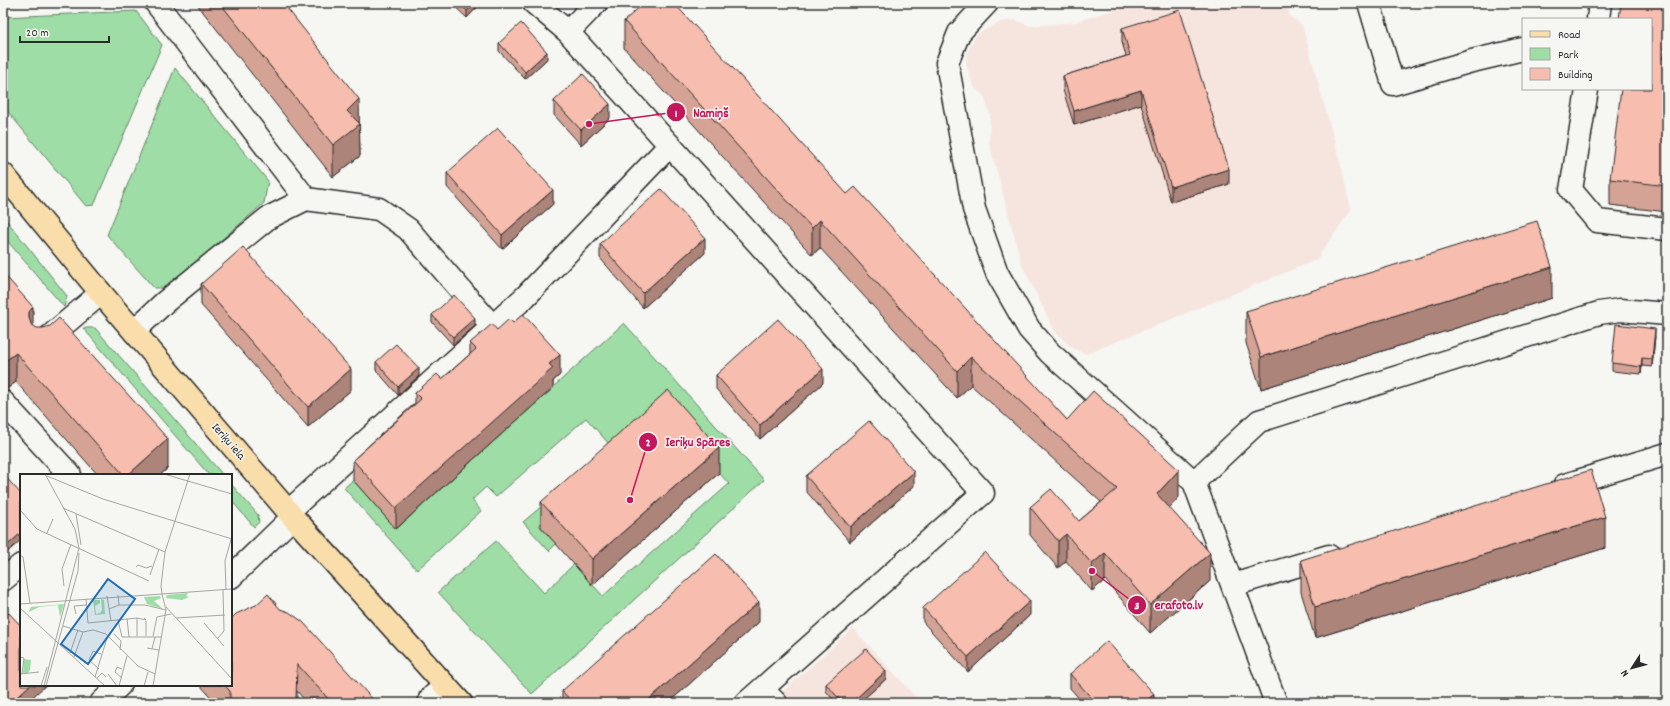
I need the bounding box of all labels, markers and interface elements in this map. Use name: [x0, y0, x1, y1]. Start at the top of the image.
scale bar: [20, 18, 109, 44]
legend: [1522, 18, 1652, 90]
text: 20 m: [26, 25, 49, 42]
text: Road: [1558, 27, 1580, 44]
text: Park: [1558, 47, 1579, 64]
text: Building: [1558, 67, 1593, 84]
callout: Namiņš: [666, 100, 737, 125]
text: Namiņš: [693, 105, 729, 124]
text: 1: [675, 106, 678, 123]
street label: Ieriķu iela: [207, 420, 249, 465]
callout: Ieriķu Spāres: [638, 429, 739, 454]
text: Ieriķu Spāres: [666, 434, 731, 453]
text: 2: [645, 435, 651, 452]
inset map: [20, 474, 232, 686]
callout: erafoto.lv: [1127, 592, 1212, 617]
text: erafoto.lv: [1155, 597, 1204, 616]
text: 3: [1134, 598, 1140, 615]
north arrow: [1612, 648, 1652, 688]
text: N: [1617, 665, 1634, 680]

